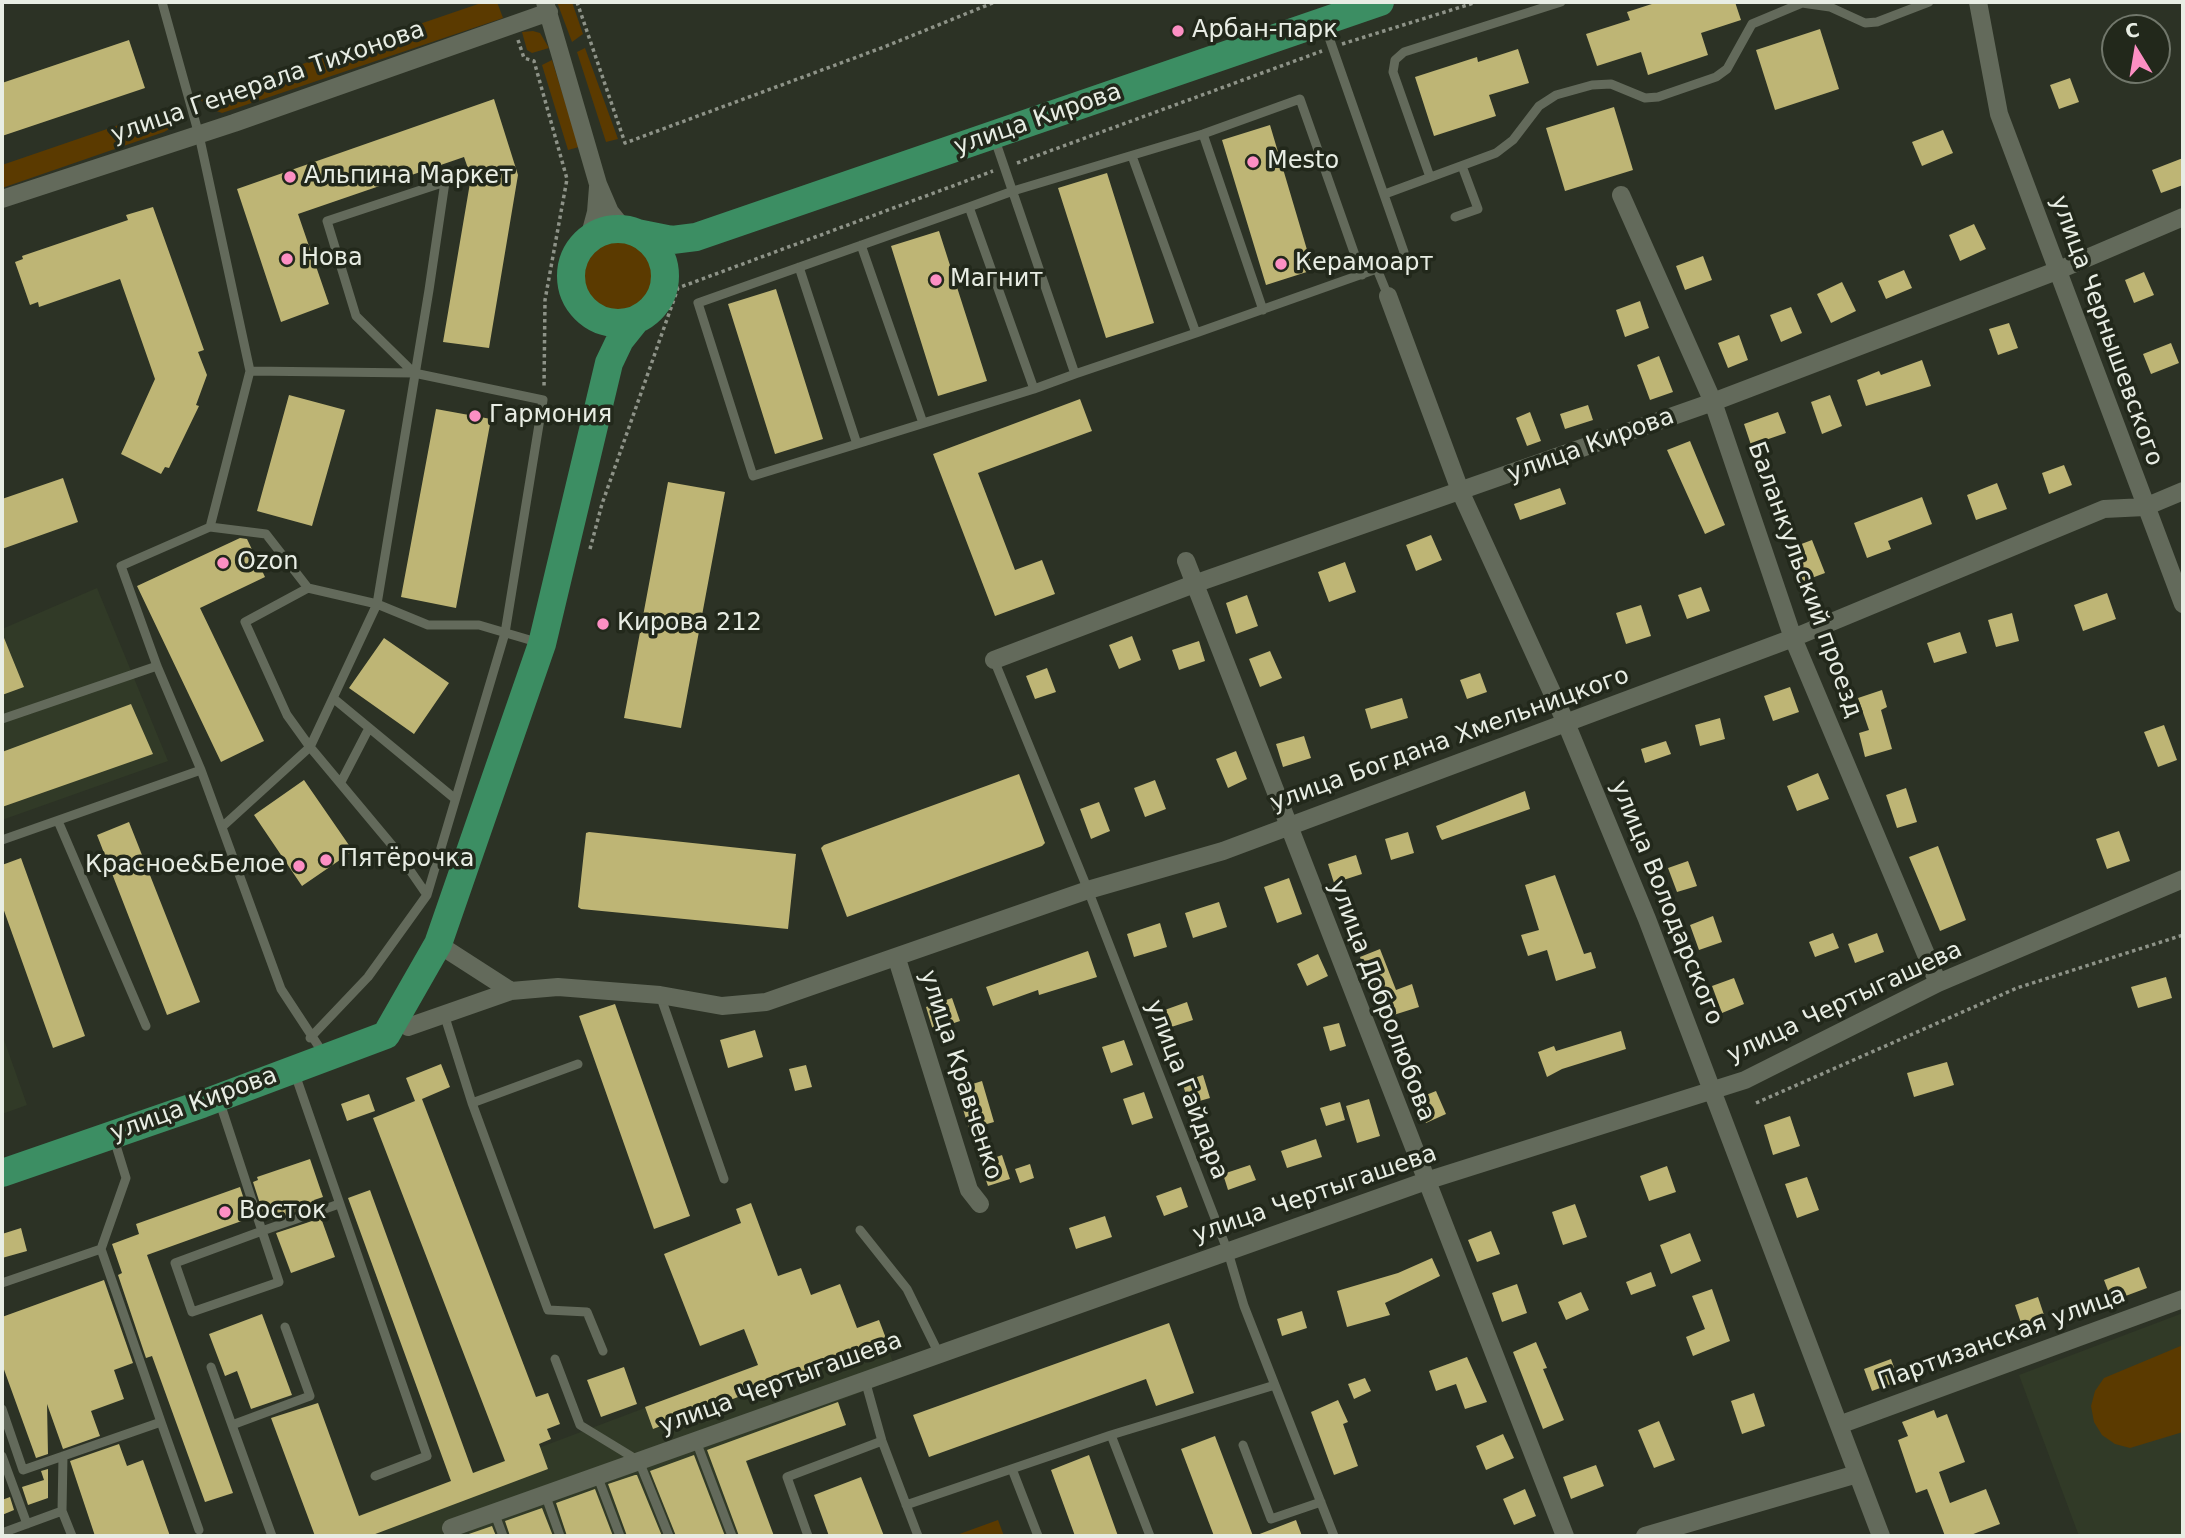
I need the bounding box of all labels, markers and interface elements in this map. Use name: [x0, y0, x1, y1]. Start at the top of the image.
north arrow: [2101, 14, 2171, 84]
street label: улица Генерала Тихонова: [107, 16, 429, 150]
place label: Арбан-парк: [1192, 17, 1338, 45]
text: С: [2123, 18, 2141, 42]
marker: Арбан-парк: [1170, 23, 1186, 39]
street label: улица Кирова: [950, 78, 1126, 162]
place label: Mesto: [1267, 148, 1339, 176]
marker: Mesto: [1245, 154, 1261, 170]
place label: Альпина Маркет: [304, 163, 513, 191]
marker: Альпина Маркет: [282, 169, 298, 185]
street label: улица Чернышевского: [2044, 192, 2168, 470]
place label: Нова: [301, 245, 363, 273]
place label: Керамоарт: [1295, 250, 1433, 278]
marker: Нова: [279, 251, 295, 267]
marker: Керамоарт: [1273, 256, 1289, 272]
place label: Магнит: [950, 266, 1043, 294]
marker: Магнит: [928, 272, 944, 288]
place label: Гармония: [489, 402, 612, 430]
street label: улица Кирова: [1504, 403, 1678, 489]
marker: Гармония: [467, 408, 483, 424]
street label: Баланкульский проезд: [1741, 438, 1867, 722]
place label: Ozon: [237, 549, 298, 577]
marker: Ozon: [215, 555, 231, 571]
place label: Кирова 212: [617, 610, 762, 638]
marker: Кирова 212: [595, 616, 611, 632]
street label: улица Богдана Хмельницкого: [1267, 662, 1633, 818]
street label: улица Володарского: [1604, 777, 1728, 1029]
place label: Пятёрочка: [340, 846, 475, 874]
place label: Красное&Белое: [85, 852, 285, 880]
marker: Пятёрочка: [318, 852, 334, 868]
marker: Красное&Белое: [291, 858, 307, 874]
street label: улица Добролюбова: [1322, 876, 1440, 1126]
street label: улица Чертыгашева: [1723, 936, 1967, 1070]
street label: улица Кравченко: [913, 967, 1007, 1183]
street label: улица Гайдара: [1139, 996, 1233, 1184]
street label: улица Кирова: [107, 1062, 281, 1148]
street label: улица Чертыгашева: [1189, 1140, 1441, 1250]
place label: Восток: [239, 1198, 327, 1226]
marker: Восток: [217, 1204, 233, 1220]
street label: Партизанская улица: [1874, 1281, 2130, 1397]
street label: улица Чертыгашева: [656, 1327, 906, 1441]

